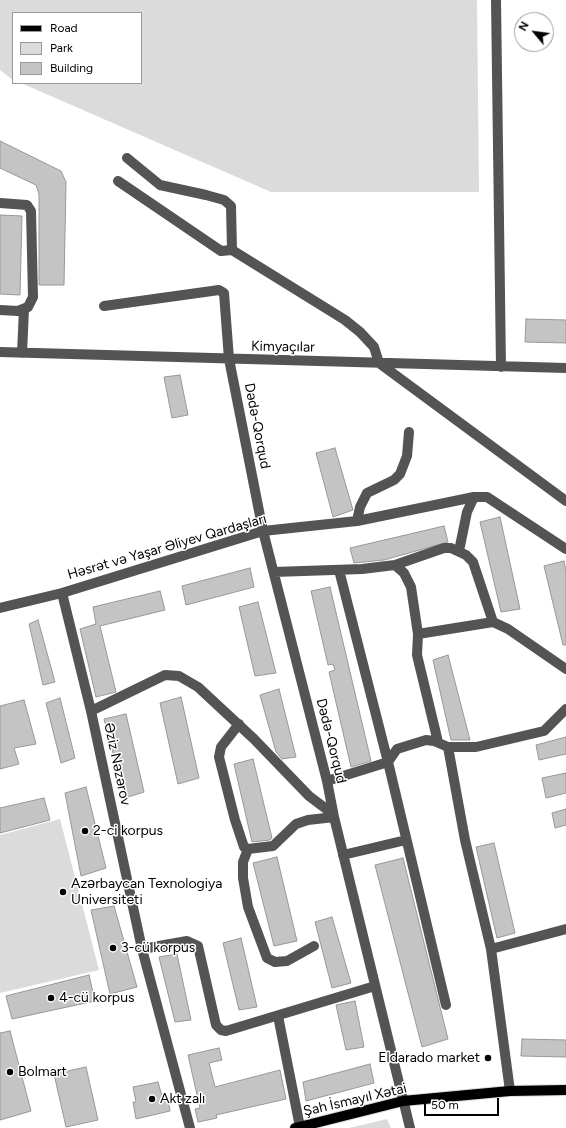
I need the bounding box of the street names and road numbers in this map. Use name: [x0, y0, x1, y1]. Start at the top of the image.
street label: Kimyaçılar: [251, 338, 315, 356]
street label: Dədə-Qorqud: [240, 382, 274, 470]
street label: Həsrət və Yaşar Əliyev Qardaşları: [65, 510, 269, 584]
street label: Dədə-Qorqud: [312, 697, 350, 785]
street label: Əziz Nəzərov: [100, 721, 134, 807]
street label: Şah İsmayıl Xətai: [302, 1080, 408, 1120]

